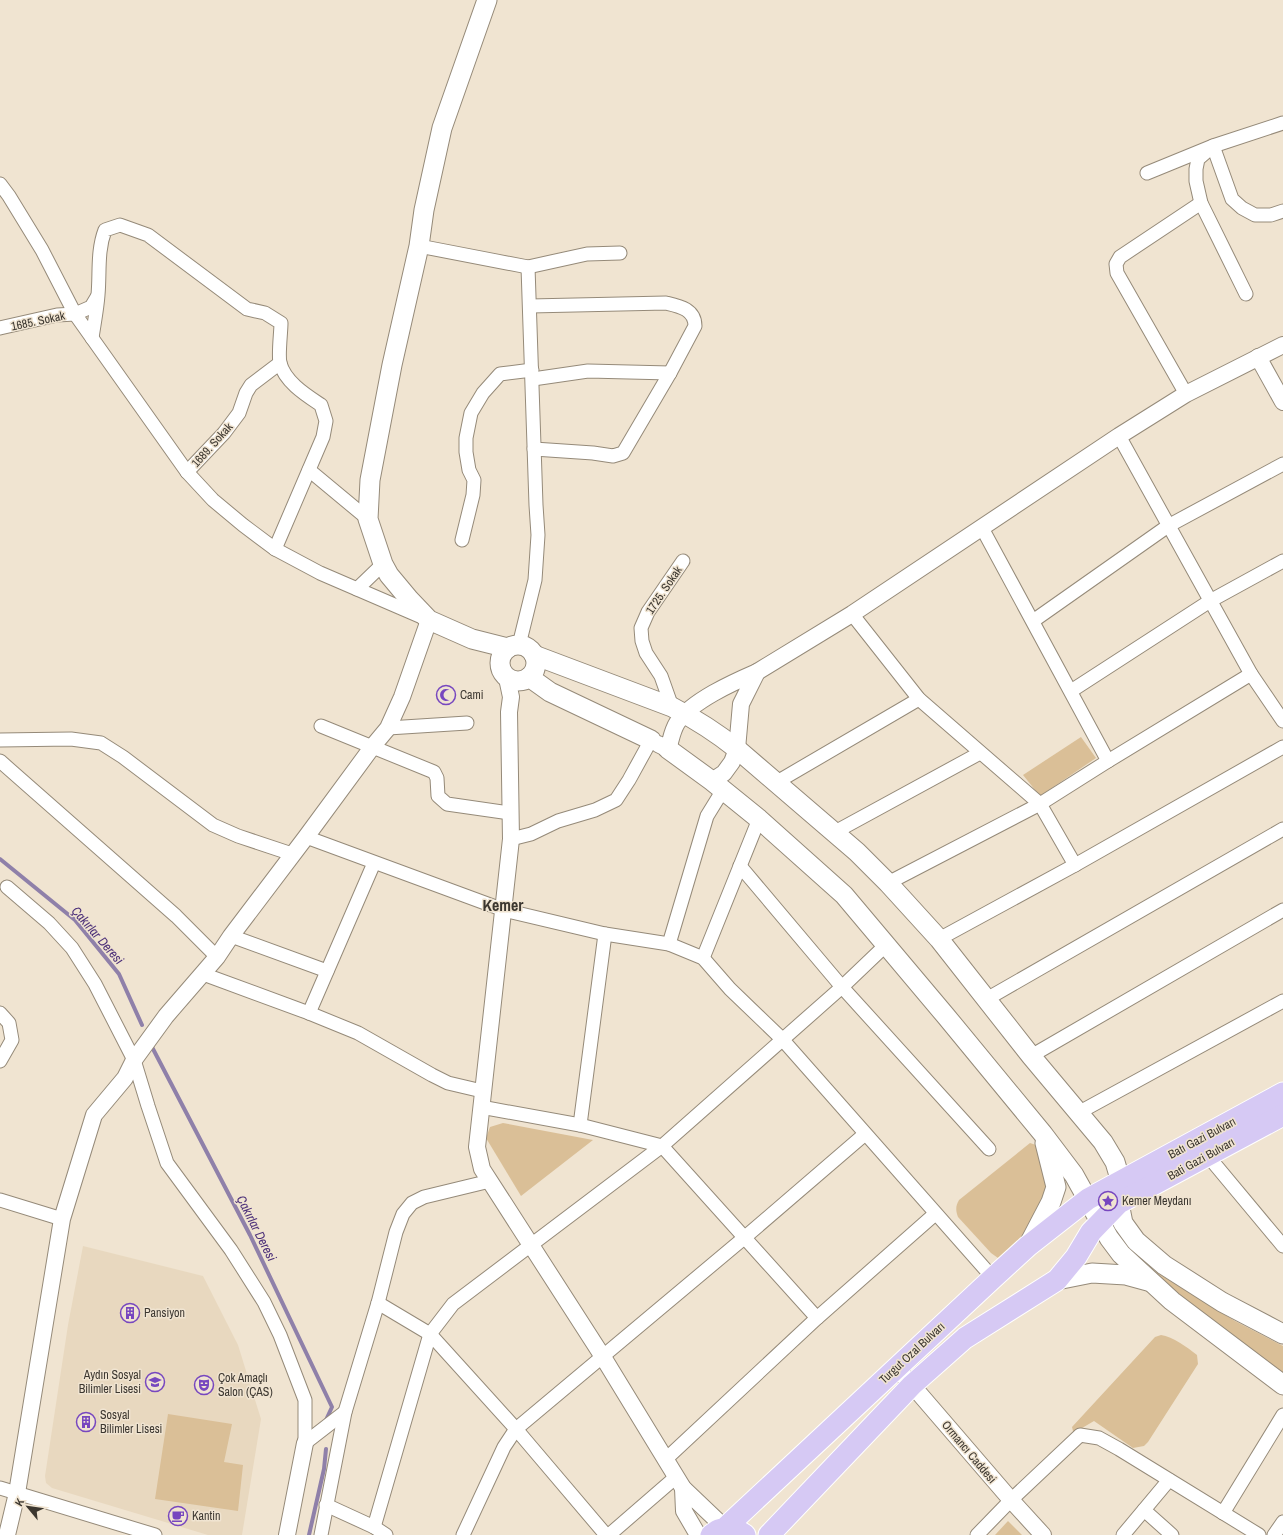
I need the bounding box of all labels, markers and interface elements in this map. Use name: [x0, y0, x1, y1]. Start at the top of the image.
street label: 1685. Sokak: [10, 307, 66, 335]
street label: 1689. Sokak: [188, 419, 236, 471]
street label: 1725. Sokak: [642, 563, 686, 617]
mosque icon: Cami: [435, 684, 457, 706]
place label: Cami: [460, 687, 484, 703]
district label: Kemer: [483, 894, 524, 916]
water label: Çakırlar Deresi: [68, 903, 128, 968]
street label: Batı Gazi Bulvarı: [1165, 1113, 1239, 1163]
street label: Bati Gazi Bulvarı: [1165, 1134, 1237, 1184]
place icon: Kemer Meydanı: [1097, 1190, 1119, 1212]
water label: Çakırlar Deresi: [233, 1192, 280, 1264]
place label: Kemer Meydanı: [1122, 1193, 1191, 1209]
building icon: Pansiyon: [119, 1302, 141, 1324]
place label: Pansiyon: [144, 1305, 185, 1321]
street label: Turgut Ozal Bulvarı: [876, 1319, 948, 1387]
place label: Aydın Sosyal Bilimler Lisesi: [79, 1367, 141, 1397]
place label: Çok Amaçlı Salon (ÇAS): [218, 1370, 273, 1400]
school or university icon: Aydın Sosyal Bilimler Lisesi: [144, 1371, 166, 1393]
theatre icon: Çok Amaçlı Salon (ÇAS): [193, 1374, 215, 1396]
place label: Sosyal Bilimler Lisesi: [100, 1407, 162, 1437]
building icon: Sosyal Bilimler Lisesi: [75, 1411, 97, 1433]
street label: Ormancı Caddesi: [938, 1417, 1000, 1487]
north arrow: [8, 1487, 48, 1527]
text: K: [12, 1495, 27, 1508]
cafe icon: Kantin: [167, 1505, 189, 1527]
place label: Kantin: [192, 1508, 220, 1524]

